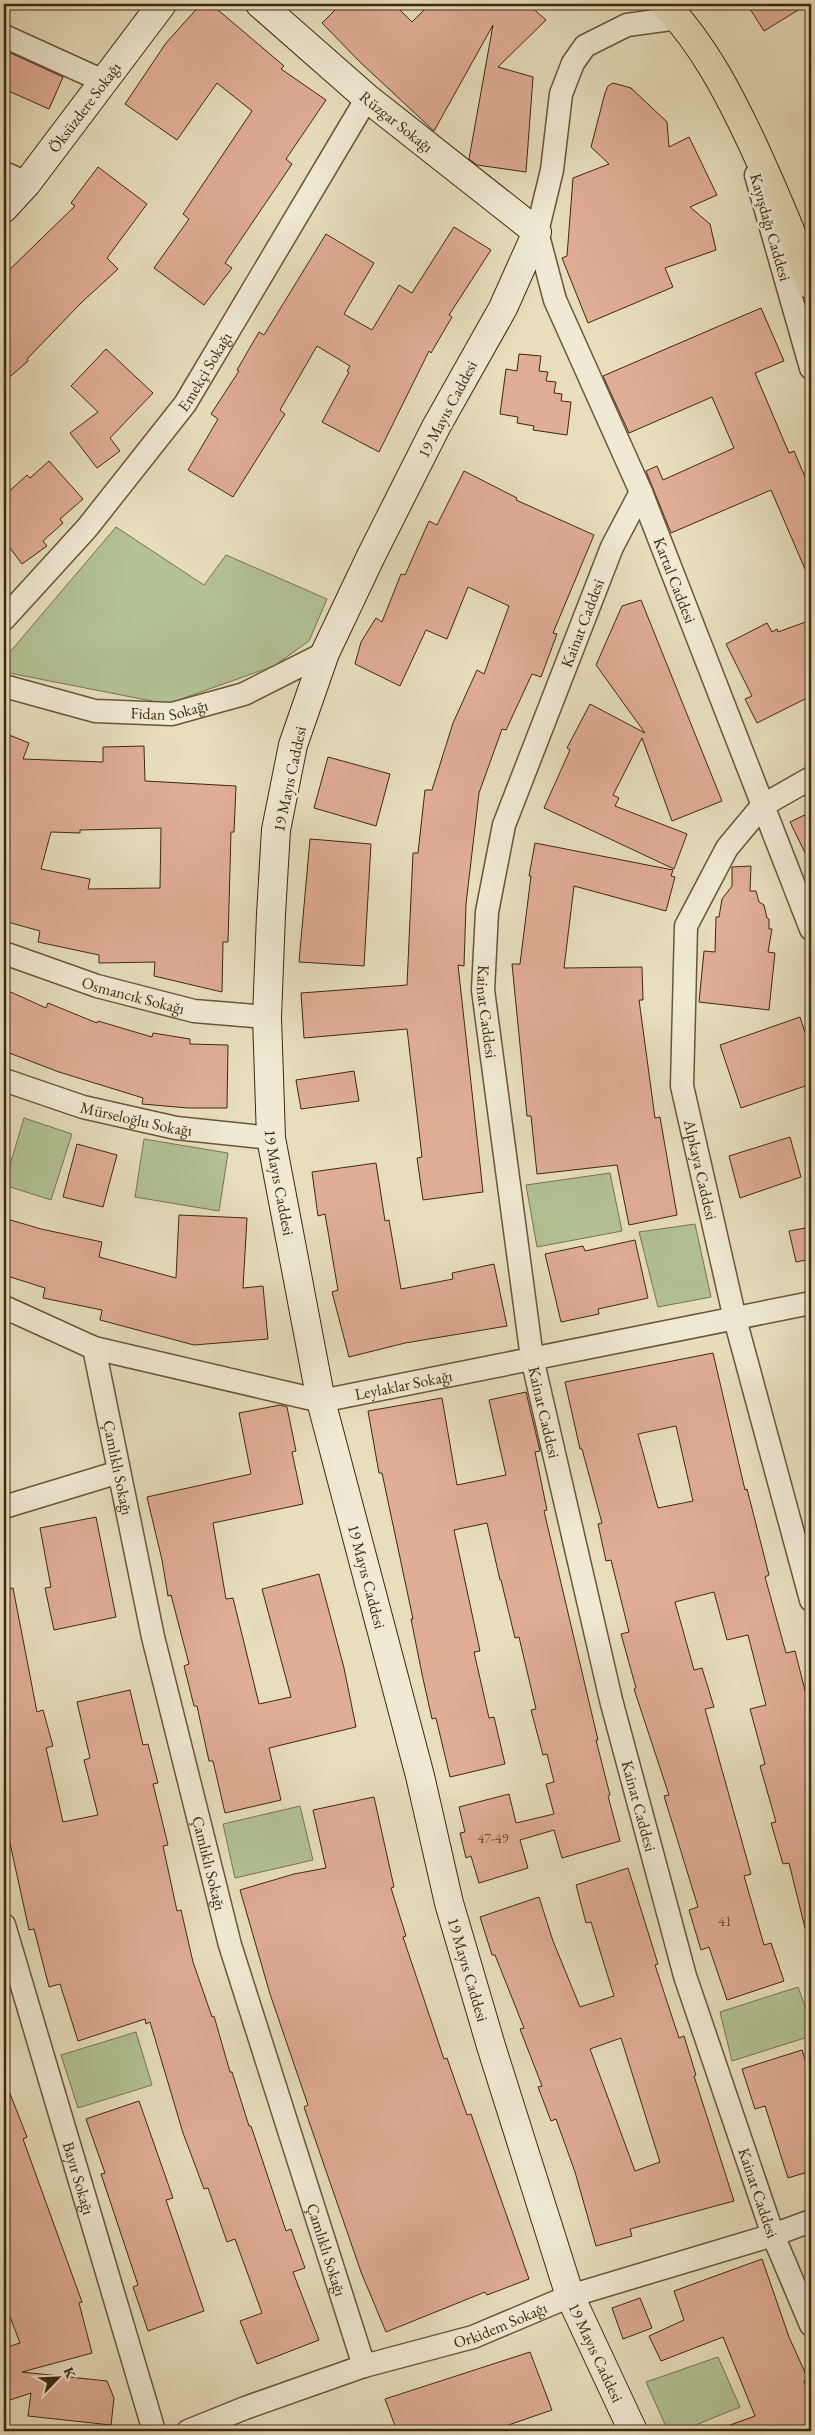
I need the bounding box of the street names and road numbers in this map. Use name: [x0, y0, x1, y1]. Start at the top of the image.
street label: Öksüzdere Sokağı: [44, 58, 126, 157]
street label: Rüzgar Sokağı: [355, 86, 437, 157]
street label: Kayışdağı Caddesi: [745, 171, 796, 283]
street label: Emekçi Sokağı: [173, 328, 237, 416]
street label: 19 Mayıs Caddesi: [413, 357, 482, 462]
street label: Kartal Caddesi: [649, 534, 701, 626]
street label: Kainat Caddesi: [556, 576, 609, 671]
street label: Fidan Sokağı: [130, 695, 210, 725]
street label: 19 Mayıs Caddesi: [268, 724, 311, 834]
street label: Kainat Caddesi: [472, 964, 502, 1060]
street label: Osmancık Sokağı: [79, 971, 187, 1019]
street label: Mürseloğlu Sokağı: [78, 1097, 193, 1141]
street label: Alpkaya Caddesi: [679, 1116, 722, 1222]
street label: 19 Mayıs Caddesi: [260, 1129, 299, 1237]
street label: Kainat Caddesi: [523, 1364, 565, 1460]
street label: Leylaklar Sokağı: [353, 1365, 454, 1405]
street label: Çamlıklı Sokağı: [98, 1418, 138, 1517]
street label: 19 Mayıs Caddesi: [343, 1522, 391, 1631]
street label: Kainat Caddesi: [617, 1758, 661, 1854]
street label: Çamlıklı Sokağı: [187, 1814, 231, 1913]
street label: 19 Mayıs Caddesi: [443, 1915, 493, 2024]
street label: Bayır Sokağı: [58, 2139, 99, 2217]
street label: Kainat Caddesi: [733, 2145, 783, 2241]
street label: Çamlıklı Sokağı: [302, 2201, 351, 2299]
street label: Orkidem Sokağı: [451, 2297, 550, 2353]
street label: 19 Mayıs Caddesi: [564, 2299, 628, 2406]

